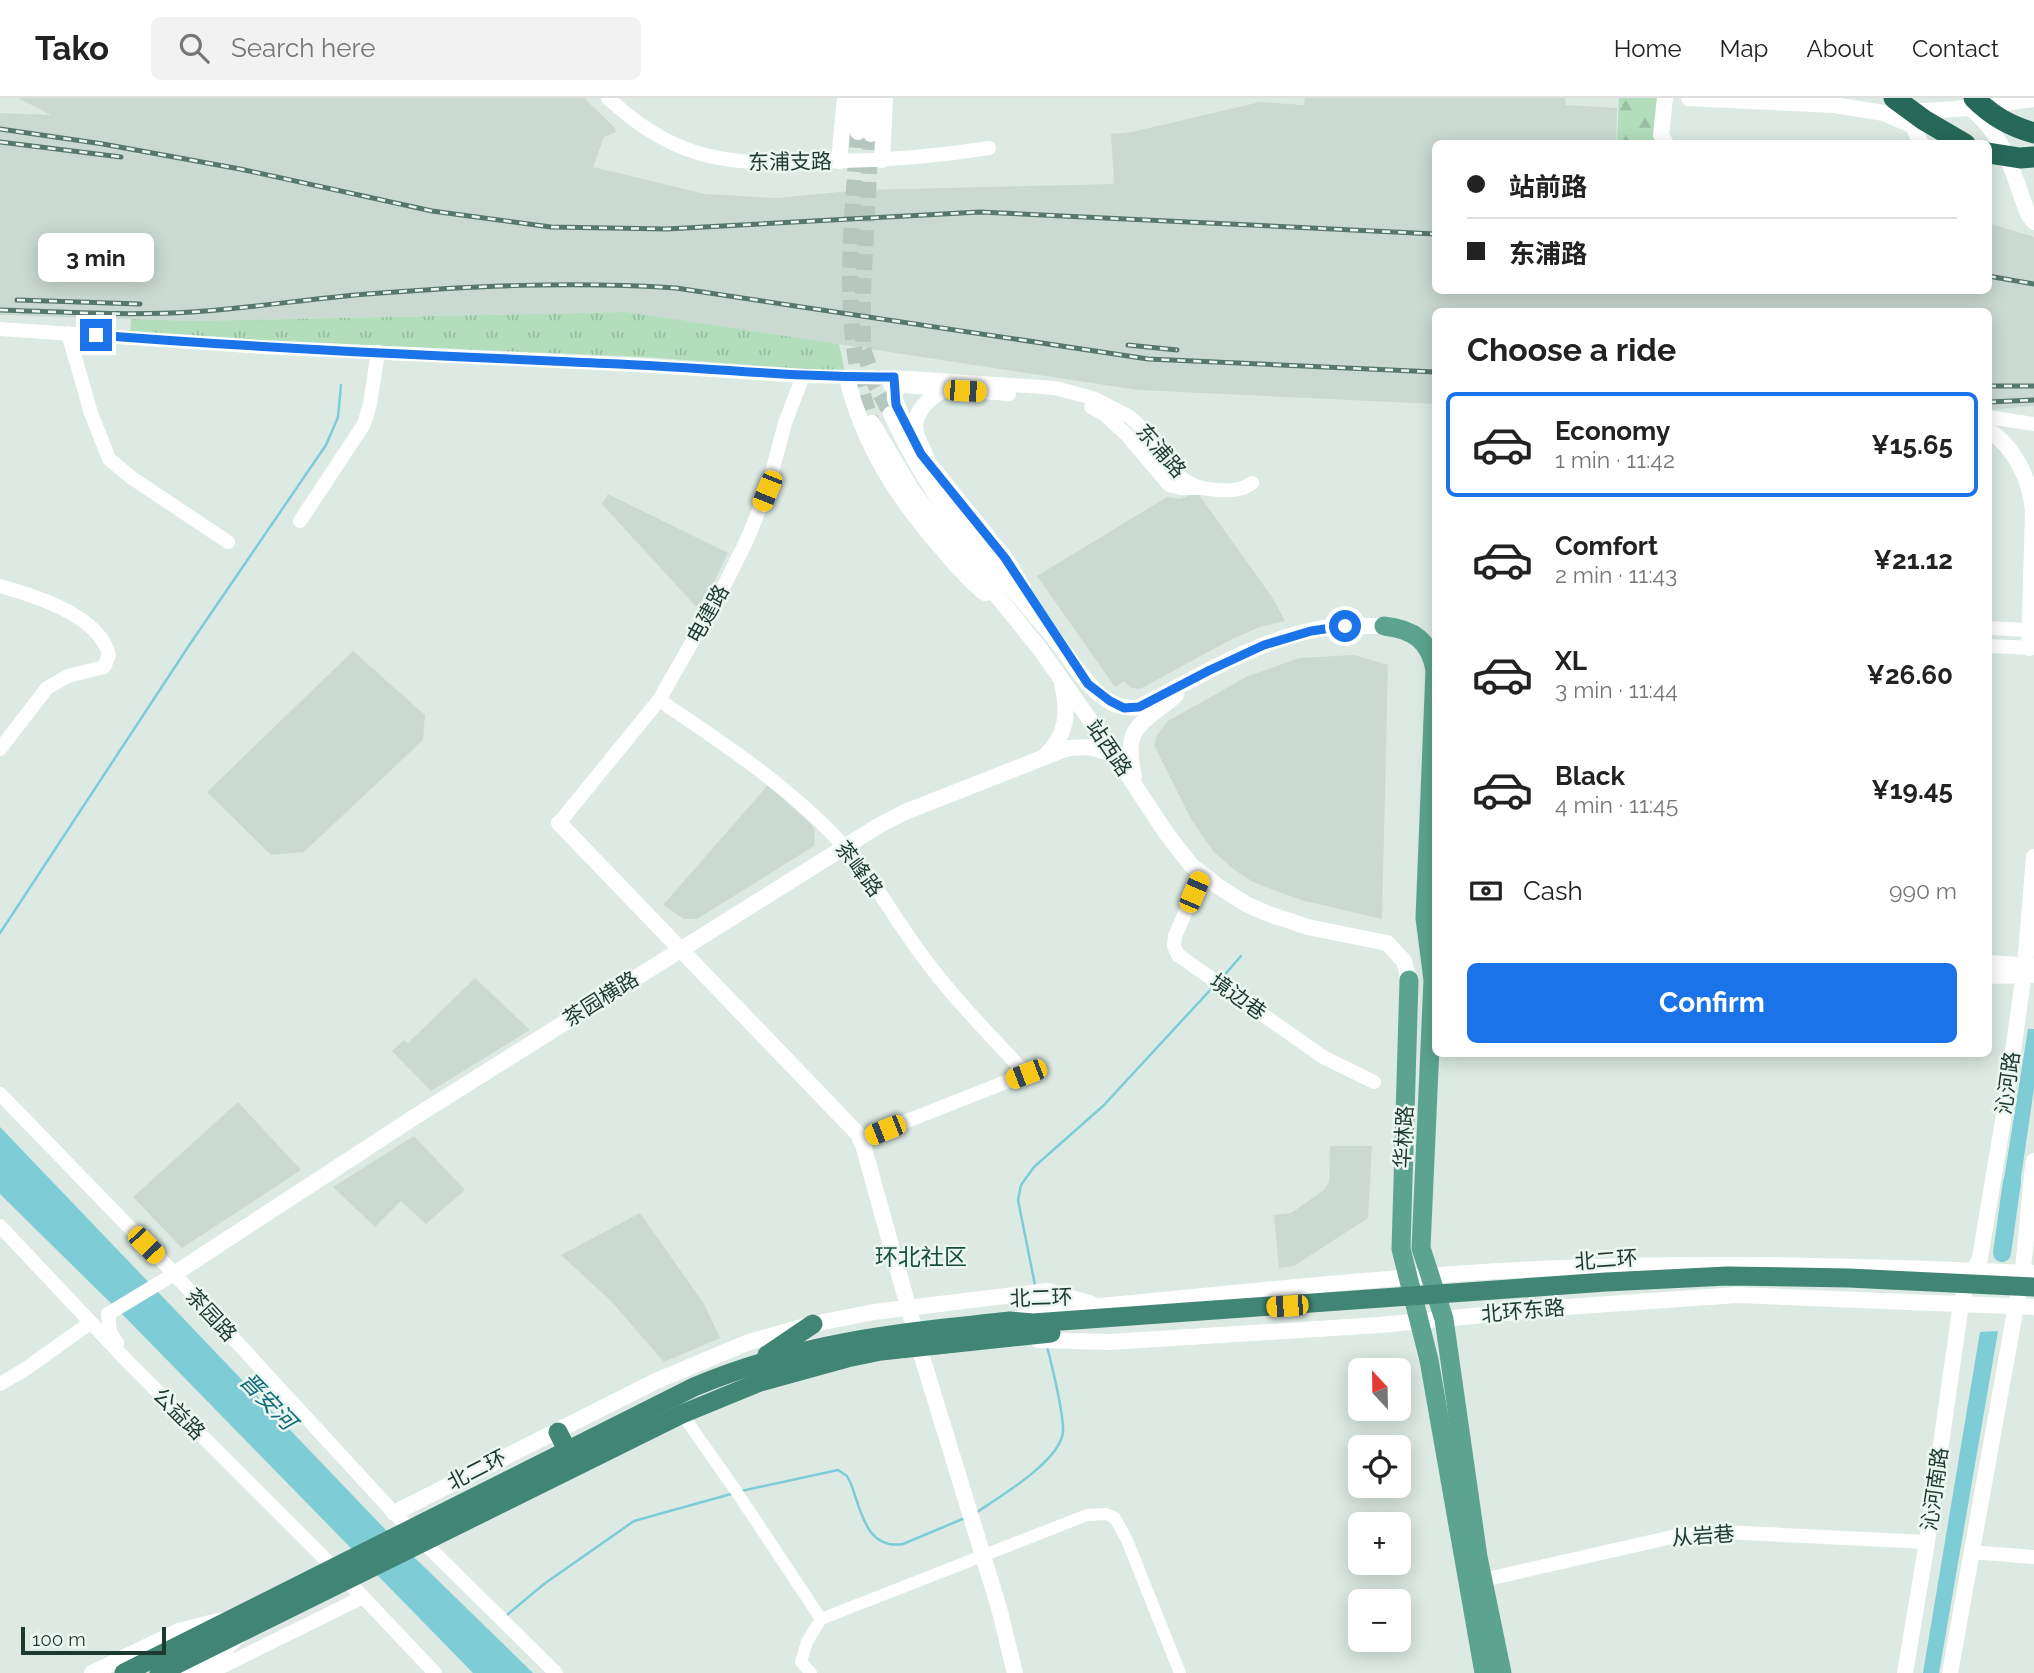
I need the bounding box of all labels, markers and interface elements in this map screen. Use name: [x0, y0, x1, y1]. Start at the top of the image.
search box: [151, 17, 641, 80]
text: Tako: [35, 29, 109, 68]
icon: search: [175, 29, 213, 67]
text: Search here: [231, 33, 375, 63]
text: Home: [1614, 34, 1682, 63]
text: Map: [1720, 34, 1768, 63]
text: About: [1806, 34, 1874, 63]
text: Contact: [1912, 34, 1999, 63]
street label: 东浦支路: [748, 148, 832, 175]
text: 站前路: [1509, 172, 1587, 202]
callout: 3 min: [38, 233, 154, 282]
text: 东浦路: [1509, 239, 1587, 269]
text: 3 min: [66, 244, 126, 271]
route end: [80, 319, 112, 351]
text: Choose a ride: [1467, 331, 1676, 368]
car: [944, 379, 987, 403]
icon: car: [1471, 413, 1534, 476]
text: Economy: [1555, 416, 1670, 446]
street label: 东浦路: [1131, 419, 1191, 483]
text: ¥15.65: [1871, 430, 1953, 460]
text: 1 min · 11:42: [1555, 446, 1675, 473]
car: [750, 468, 785, 514]
icon: car: [1471, 528, 1534, 591]
text: Comfort: [1555, 531, 1658, 561]
text: ¥21.12: [1874, 545, 1953, 575]
text: 2 min · 11:43: [1555, 561, 1677, 588]
street label: 电建路: [681, 580, 734, 647]
route start: [1329, 610, 1361, 642]
icon: car: [1471, 643, 1534, 706]
text: XL: [1555, 646, 1587, 676]
text: ¥26.60: [1866, 660, 1953, 690]
text: 3 min · 11:44: [1555, 676, 1678, 703]
street label: 站西路: [1081, 715, 1137, 781]
icon: car: [1471, 758, 1534, 821]
text: Black: [1555, 761, 1625, 791]
text: ¥19.45: [1871, 775, 1953, 805]
text: 4 min · 11:45: [1555, 791, 1678, 818]
street label: 茶峰路: [830, 836, 888, 901]
car: [1177, 869, 1212, 915]
icon: cash: [1467, 872, 1505, 910]
text: Cash: [1523, 876, 1583, 906]
text: 990 m: [1889, 877, 1957, 904]
button: Confirm: [1467, 963, 1957, 1043]
street label: 茶园横路: [558, 966, 643, 1031]
street label: 境边巷: [1205, 968, 1271, 1025]
street label: 沁河路: [1991, 1050, 2024, 1116]
car: [1003, 1057, 1050, 1091]
street label: 华林路: [1389, 1105, 1418, 1169]
car: [862, 1112, 909, 1148]
car: [124, 1223, 169, 1267]
district label: 环北社区: [875, 1243, 967, 1270]
street label: 北二环: [1574, 1245, 1638, 1274]
street label: 茶园路: [181, 1283, 242, 1346]
street label: 北二环: [1009, 1284, 1073, 1311]
car: [1266, 1294, 1309, 1318]
street label: 北环东路: [1480, 1294, 1566, 1327]
north arrow: [1348, 1358, 1410, 1421]
map controls: [1348, 1358, 1411, 1652]
water label: 晋安河: [235, 1366, 305, 1438]
street label: 公益路: [148, 1383, 210, 1445]
button: locate: [1348, 1435, 1411, 1498]
street label: 北二环: [443, 1444, 511, 1495]
street label: 沁河南路: [1916, 1446, 1953, 1532]
button: +: [1348, 1512, 1411, 1575]
street label: 从岩巷: [1671, 1521, 1735, 1550]
button: −: [1348, 1589, 1411, 1652]
scale bar: [21, 1624, 166, 1656]
text: 100 m: [32, 1628, 86, 1650]

